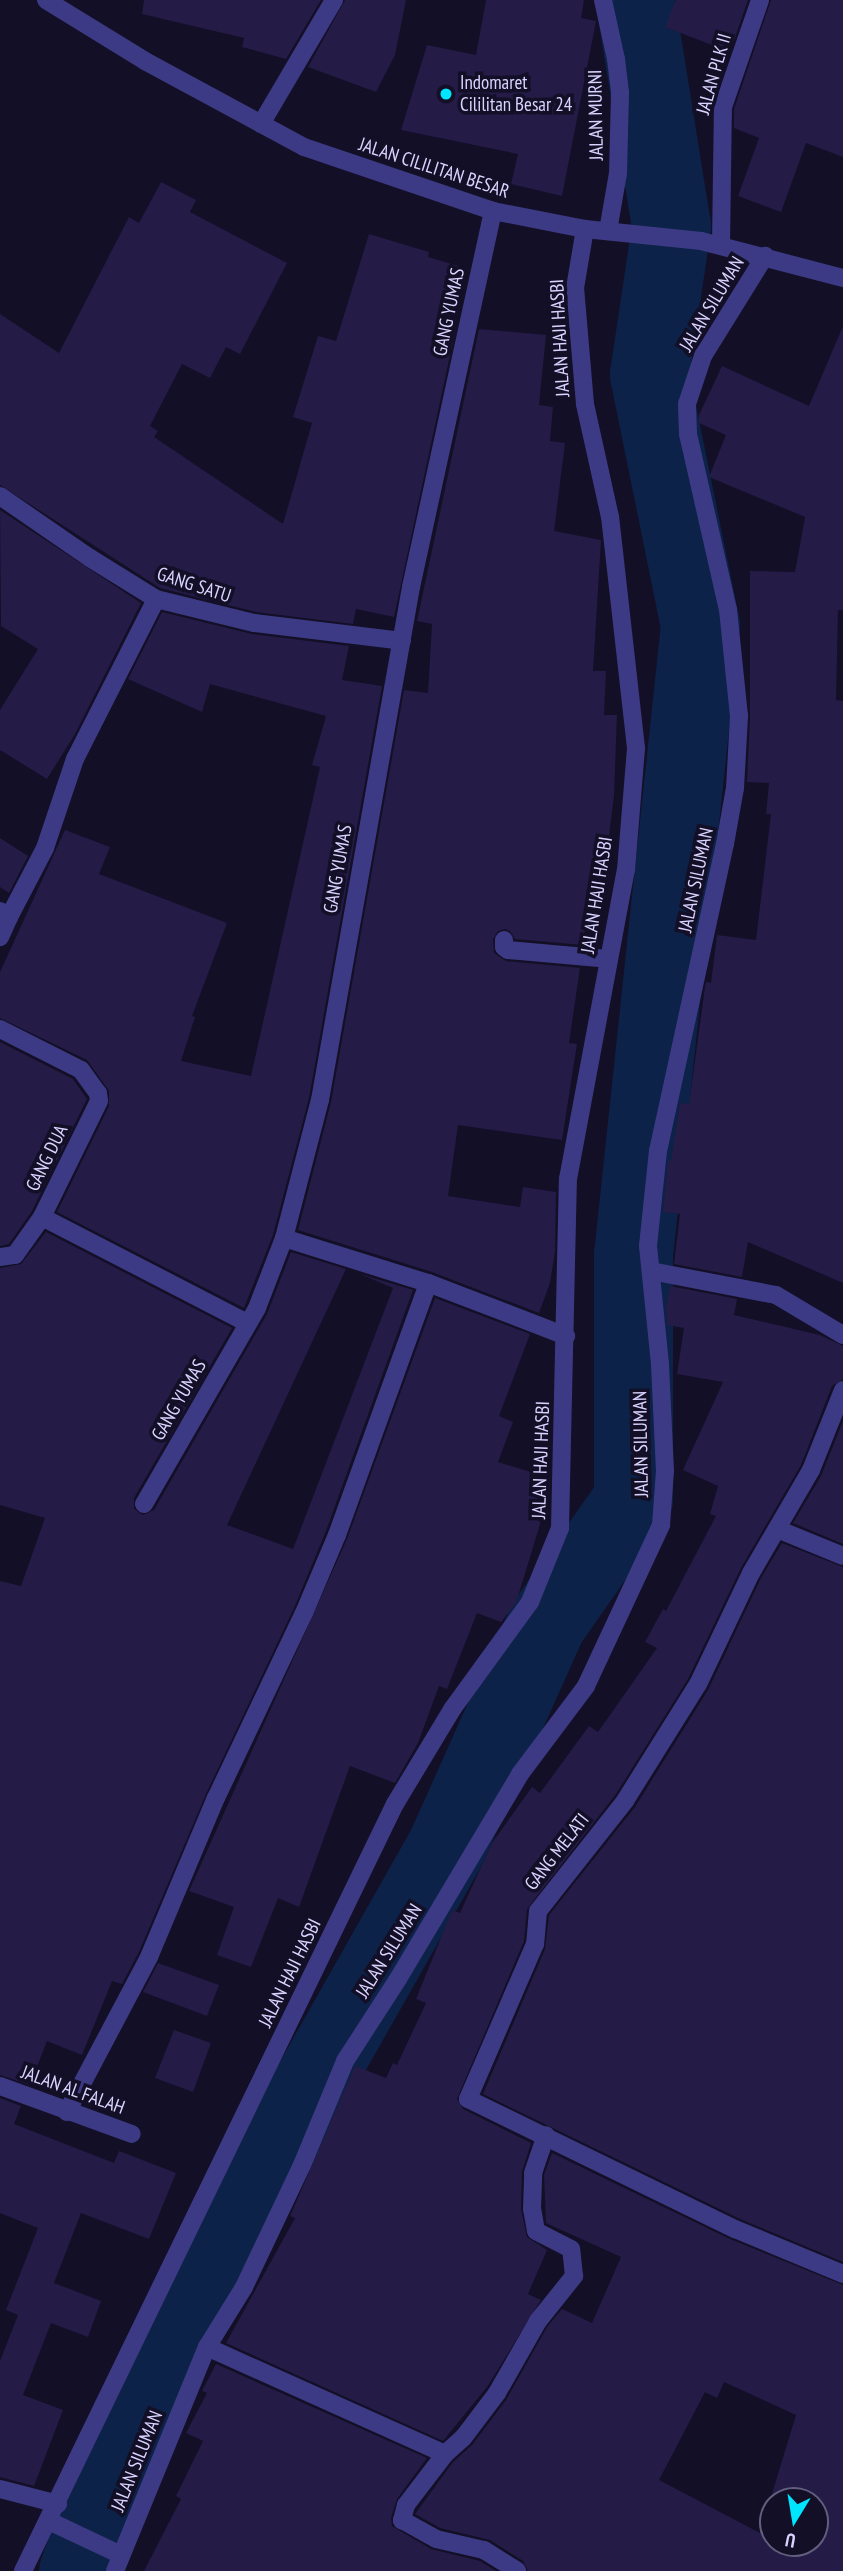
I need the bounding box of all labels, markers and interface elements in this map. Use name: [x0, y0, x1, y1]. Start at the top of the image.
street label: JALAN PLK II: [692, 31, 736, 117]
street label: JALAN MURNI: [584, 70, 608, 160]
place label: Indomaret Cililitan Besar 24: [460, 72, 572, 116]
marker: Indomaret Cililitan Besar 24: [438, 86, 454, 102]
street label: JALAN CILILITAN BESAR: [356, 133, 512, 203]
street label: JALAN SILUMAN: [675, 253, 749, 355]
street label: GANG YUMAS: [429, 266, 469, 358]
street label: JALAN HAJI HASBI: [546, 279, 574, 397]
street label: GANG SATU: [154, 562, 234, 608]
street label: GANG YUMAS: [319, 823, 357, 915]
street label: JALAN SILUMAN: [674, 826, 718, 934]
street label: JALAN HAJI HASBI: [577, 835, 617, 955]
street label: GANG DUA: [21, 1121, 73, 1195]
street label: GANG YUMAS: [147, 1355, 211, 1445]
street label: JALAN SILUMAN: [629, 1391, 653, 1497]
street label: JALAN HAJI HASBI: [528, 1401, 554, 1519]
street label: GANG MELATI: [520, 1809, 594, 1895]
street label: JALAN SILUMAN: [351, 1900, 427, 2002]
street label: JALAN HAJI HASBI: [254, 1915, 326, 2031]
street label: JALAN AL FALAH: [18, 2061, 128, 2119]
street label: JALAN SILUMAN: [106, 2407, 168, 2515]
north arrow: [759, 2487, 829, 2557]
text: U: [783, 2528, 797, 2553]

